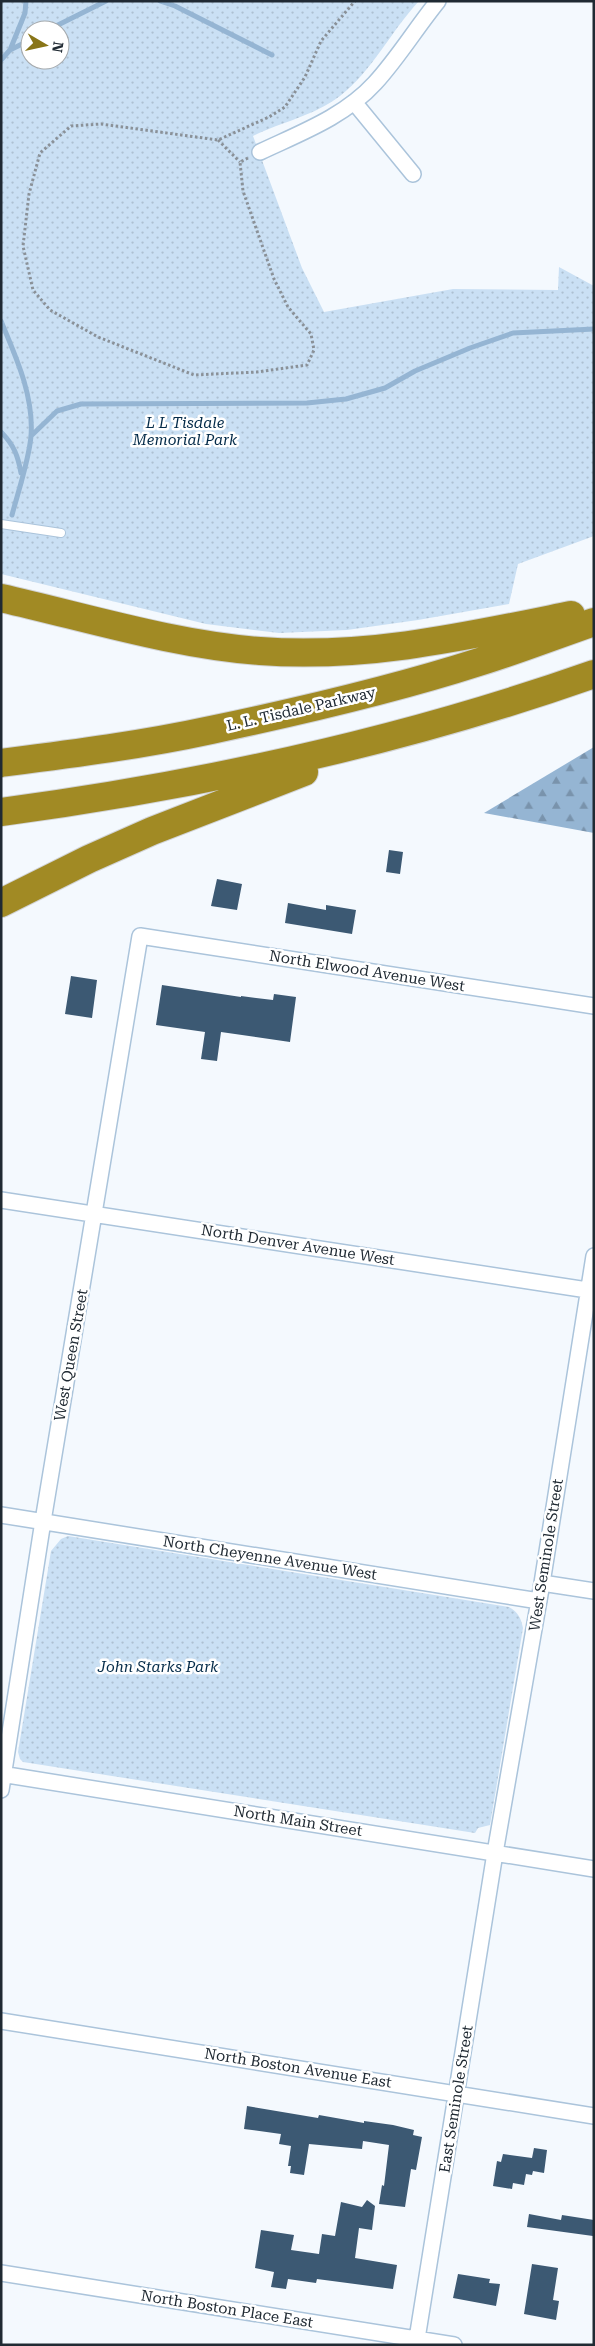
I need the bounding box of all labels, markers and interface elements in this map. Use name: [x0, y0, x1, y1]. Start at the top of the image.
north arrow: [20, 20, 70, 70]
text: N: [49, 40, 67, 54]
park label: L L Tisdale Memorial Park: [132, 414, 238, 449]
street label: L. L. Tisdale Parkway: [225, 683, 377, 735]
street label: North Elwood Avenue West: [268, 947, 467, 995]
street label: North Denver Avenue West: [200, 1221, 396, 1269]
street label: West Queen Street: [51, 1287, 92, 1422]
street label: West Seminole Street: [525, 1477, 567, 1633]
street label: North Cheyenne Avenue West: [162, 1532, 379, 1584]
park label: John Starks Park: [97, 1658, 219, 1676]
street label: North Main Street: [232, 1802, 364, 1840]
street label: East Seminole Street: [435, 2024, 477, 2174]
street label: North Boston Avenue East: [203, 2044, 393, 2092]
street label: North Boston Place East: [140, 2286, 315, 2332]

